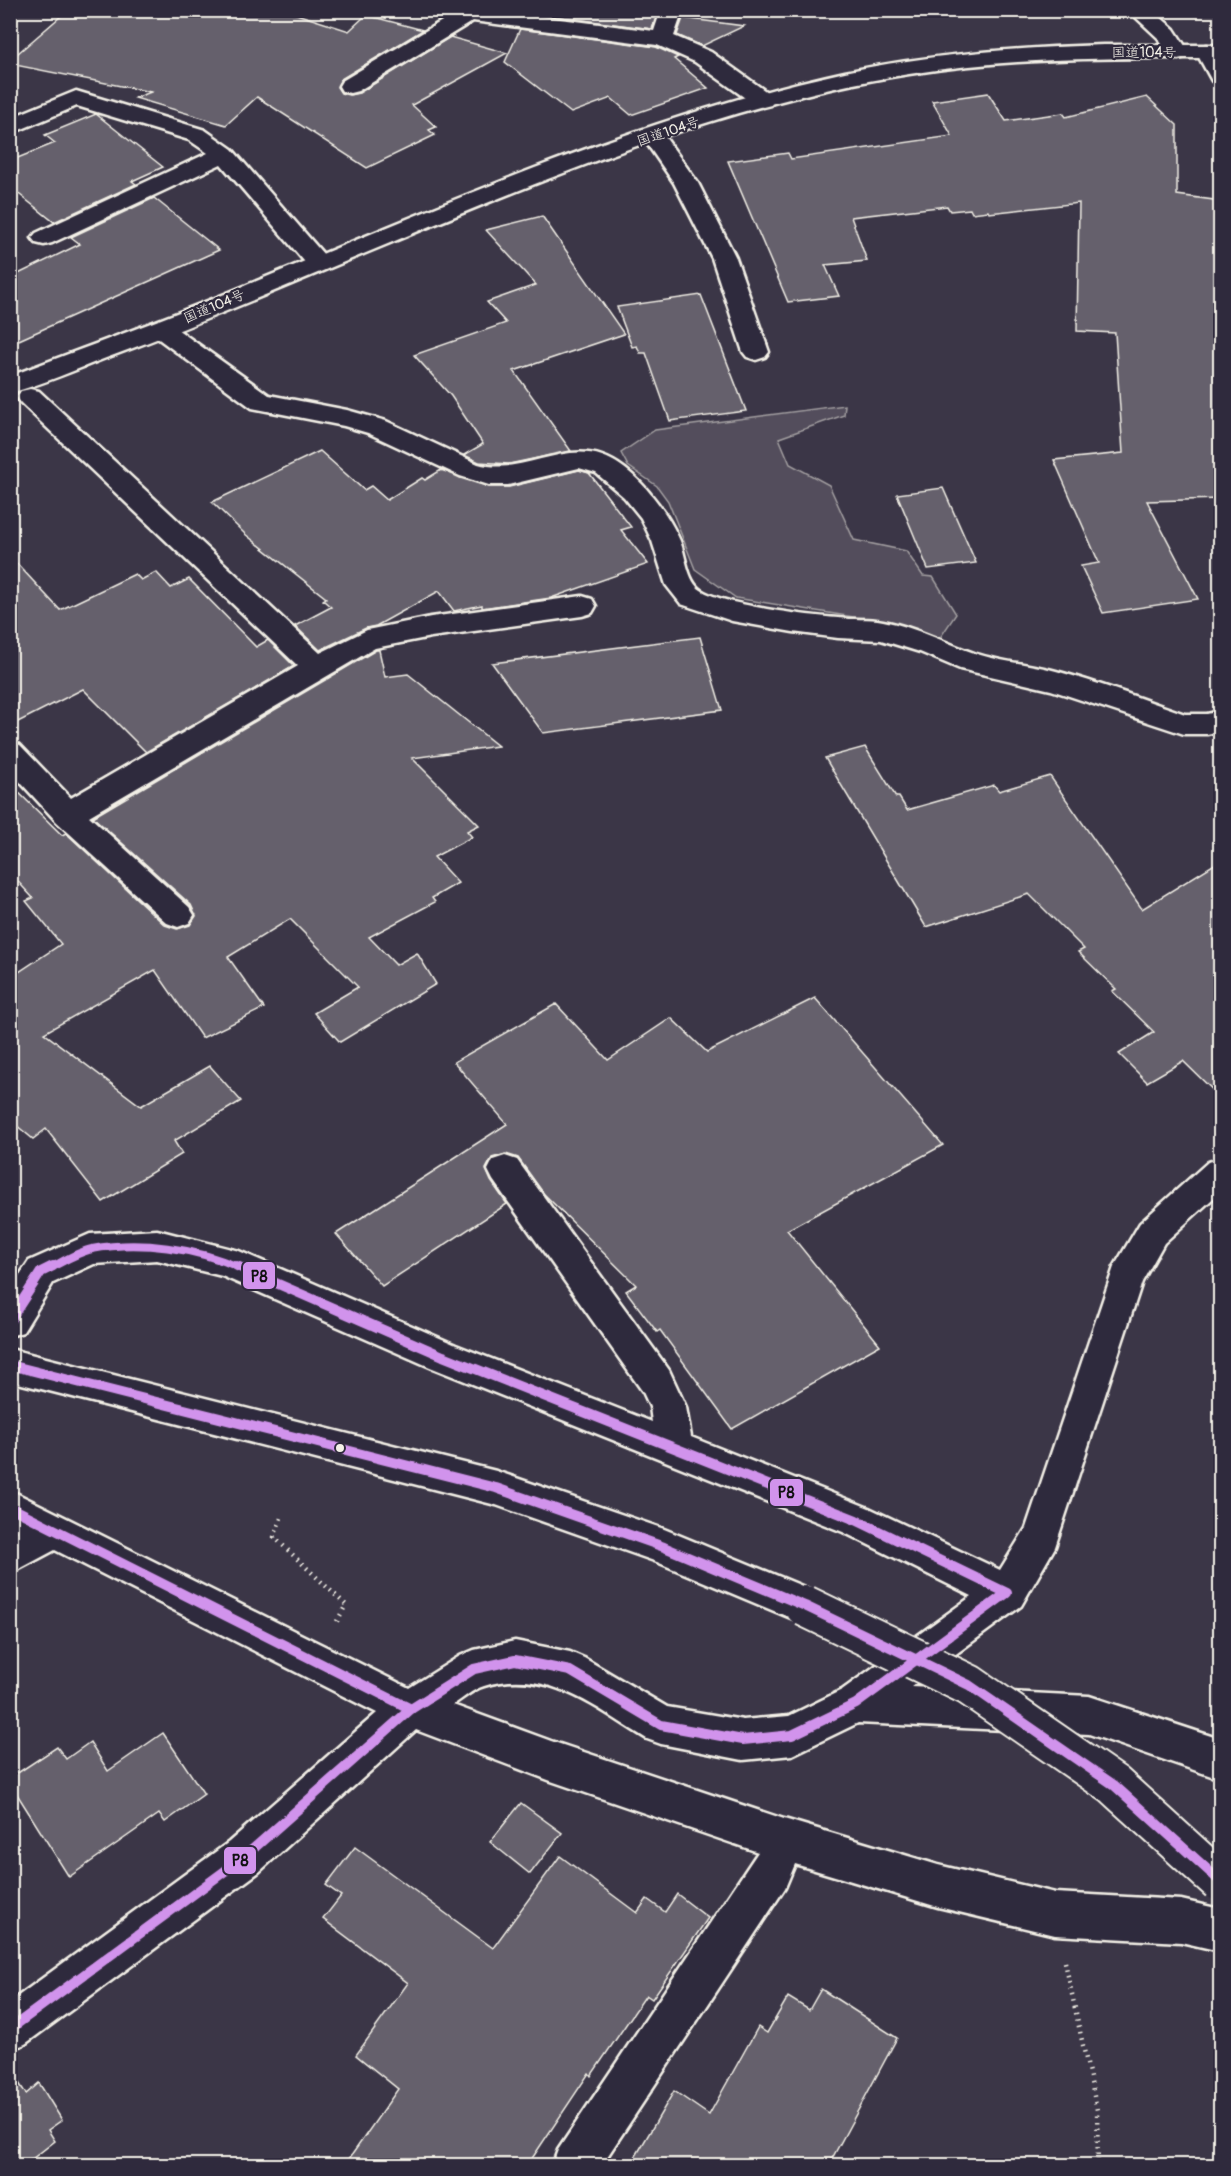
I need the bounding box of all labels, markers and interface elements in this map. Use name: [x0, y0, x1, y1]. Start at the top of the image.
street label: 国道104号: [1111, 44, 1177, 61]
street label: 国道104号: [635, 113, 702, 150]
street label: 国道104号: [181, 286, 248, 327]
line badge: P8: [242, 1261, 276, 1290]
text: P8: [251, 1267, 267, 1287]
unlabelled marker: [334, 1442, 346, 1454]
line badge: P8: [769, 1478, 804, 1507]
text: P8: [778, 1483, 794, 1503]
line badge: P8: [223, 1846, 257, 1875]
text: P8: [232, 1851, 248, 1871]

